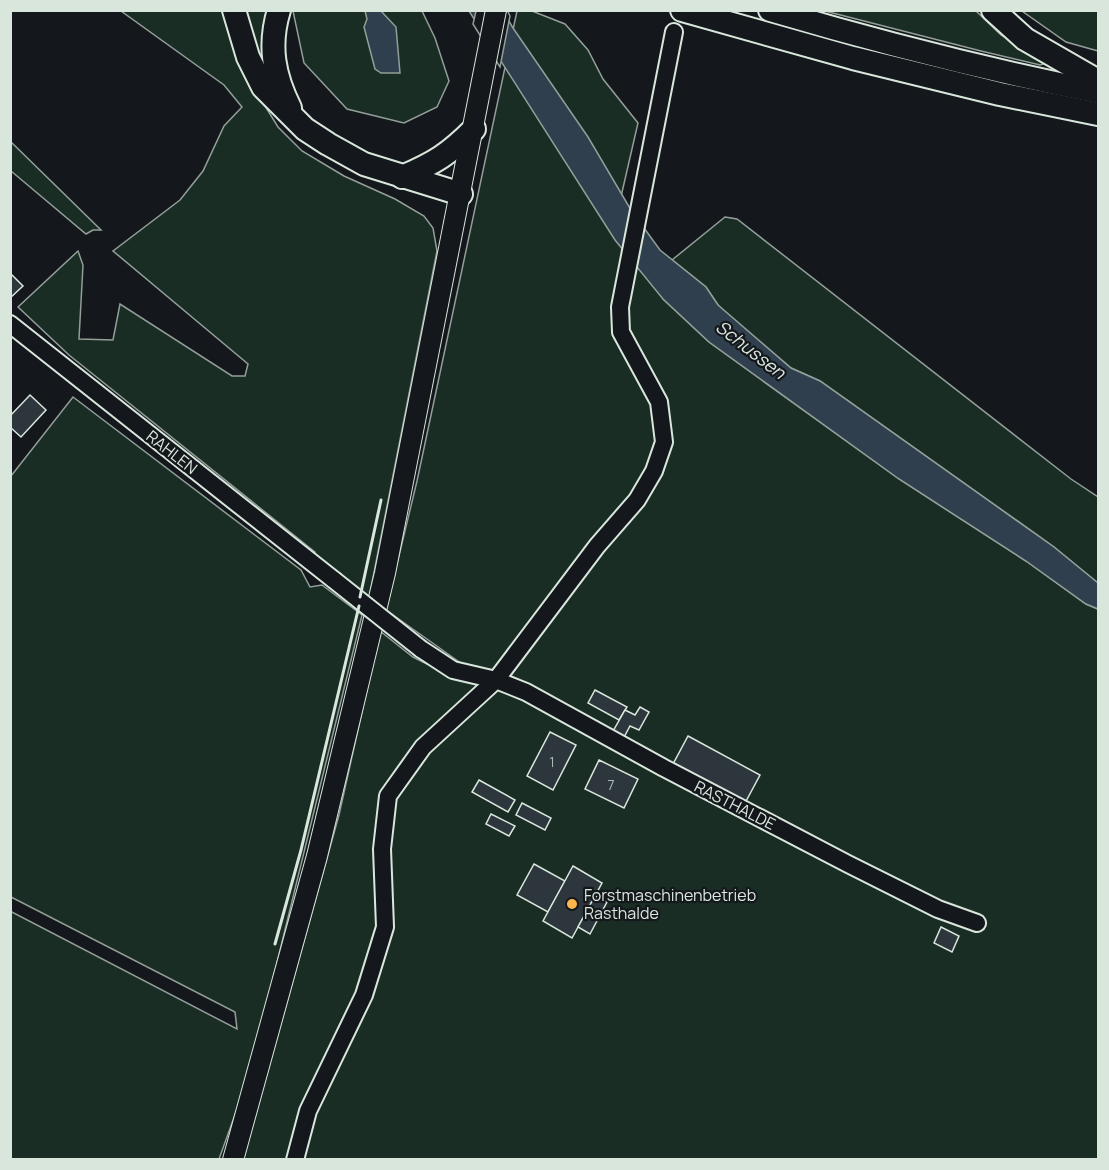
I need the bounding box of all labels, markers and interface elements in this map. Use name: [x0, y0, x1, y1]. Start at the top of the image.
water label: Schussen: [711, 314, 792, 385]
street label: RAHLEN: [142, 425, 202, 479]
house number: 1: [549, 752, 555, 771]
house number: 7: [607, 775, 615, 794]
street label: RASTHALDE: [691, 775, 779, 835]
place label: Forstmaschinenbetrieb Rasthalde: [584, 884, 756, 924]
marker: Forstmaschinenbetrieb Rasthalde: [565, 897, 579, 911]

